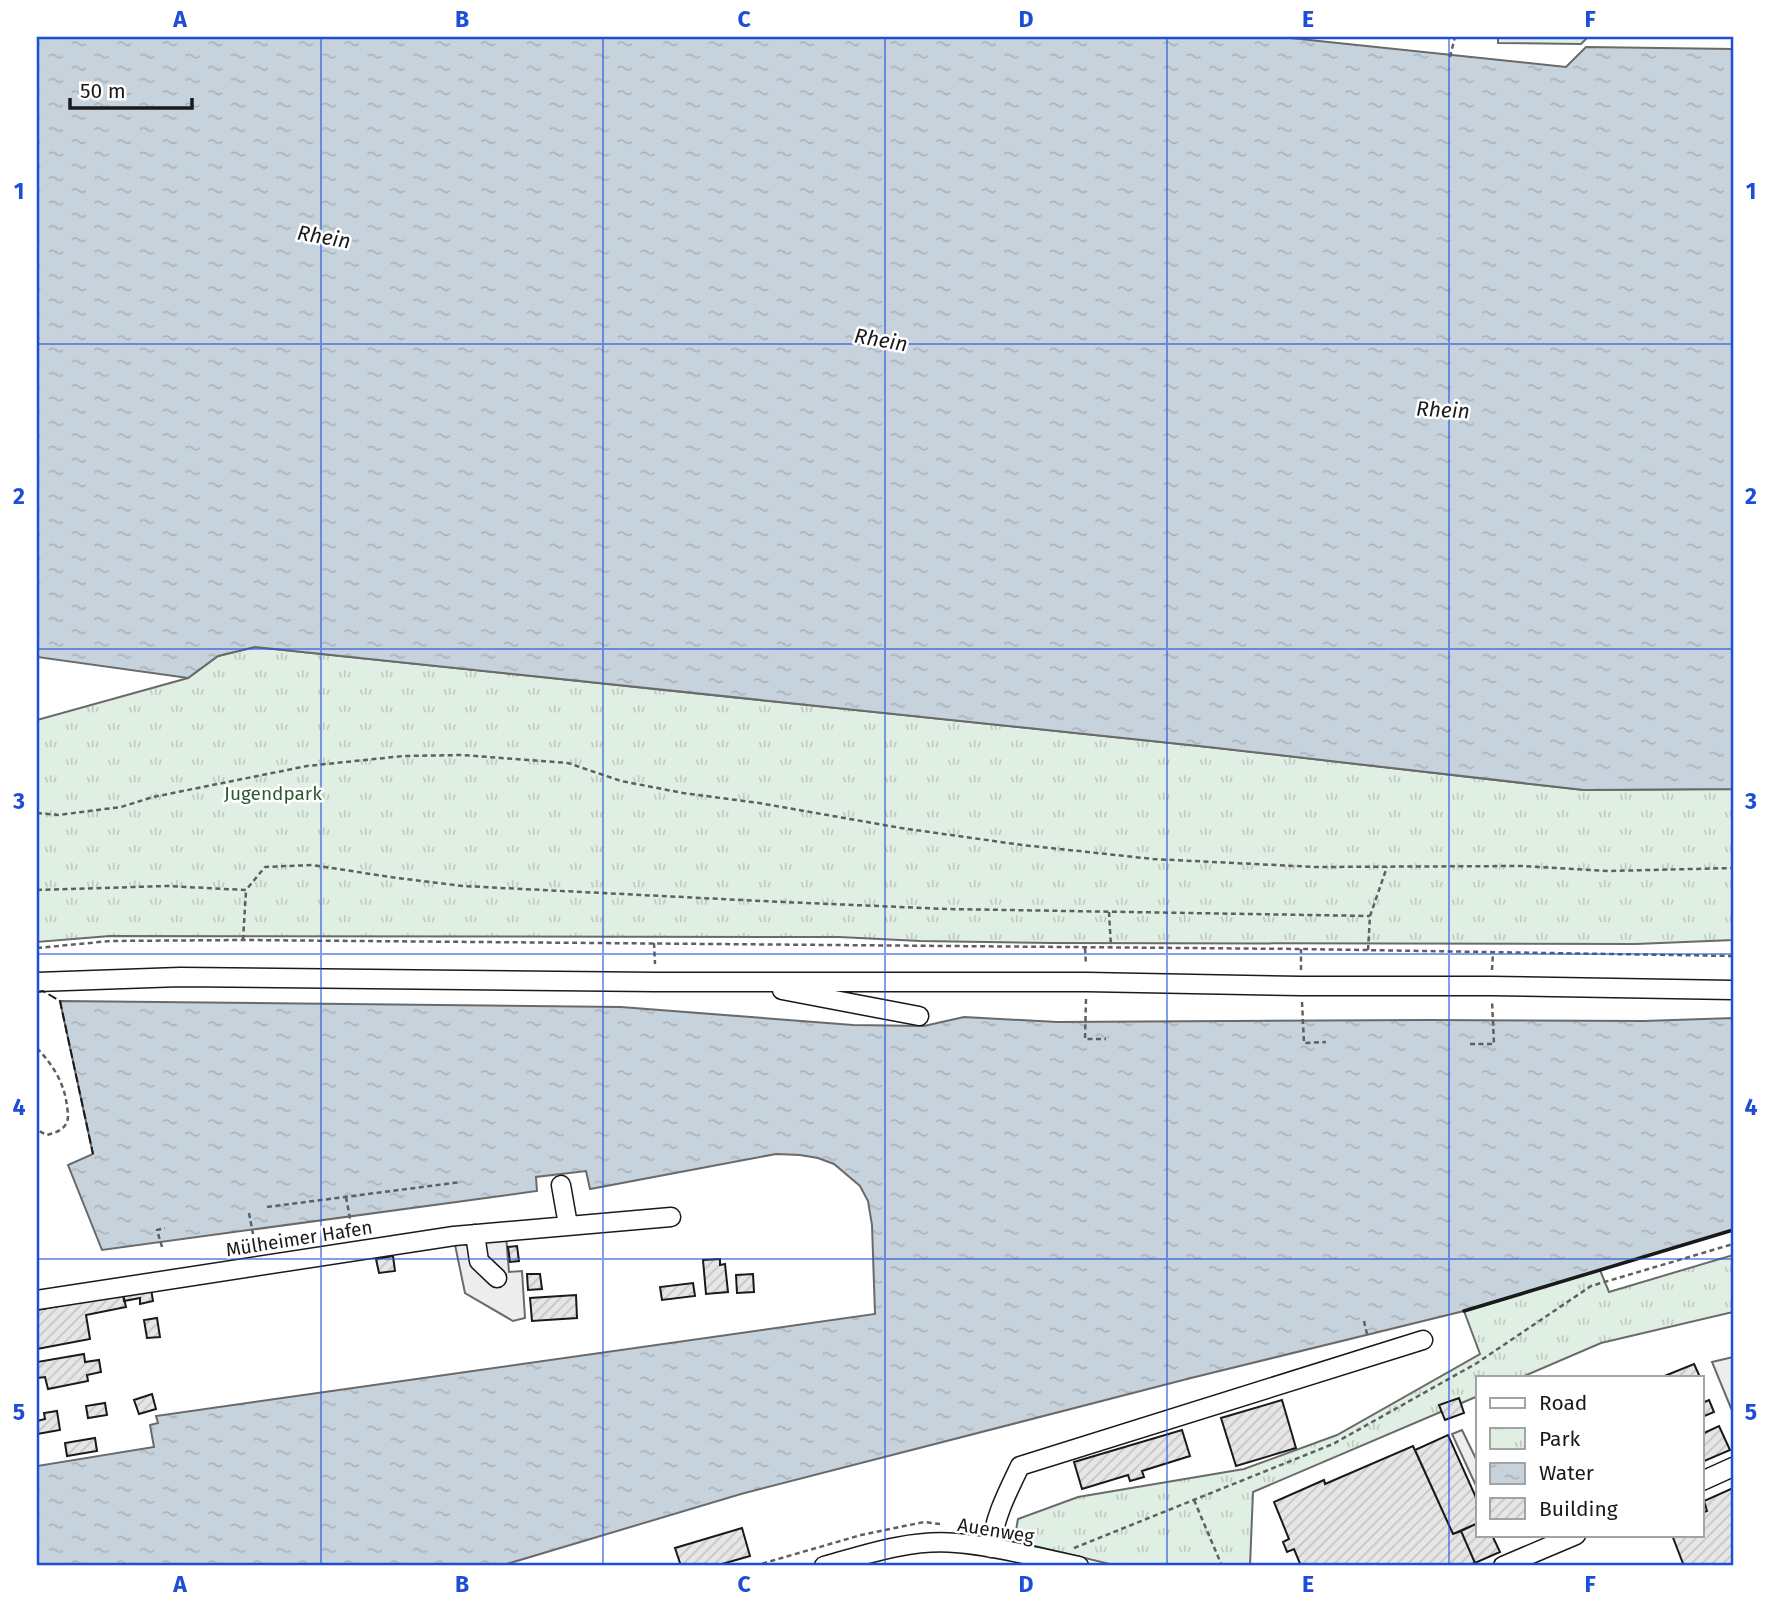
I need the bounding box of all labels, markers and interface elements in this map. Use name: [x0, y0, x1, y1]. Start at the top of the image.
text: A: [172, 5, 187, 33]
text: B: [455, 5, 469, 33]
text: C: [737, 5, 751, 33]
text: D: [1019, 5, 1034, 33]
text: E: [1302, 5, 1314, 33]
text: F: [1584, 5, 1596, 33]
scale bar: [70, 66, 192, 110]
text: 50 m: [80, 78, 126, 104]
text: 1: [14, 177, 24, 205]
text: 1: [1746, 177, 1756, 205]
water label: Rhein: [295, 220, 353, 254]
water label: Rhein: [852, 323, 910, 357]
water label: Rhein: [1416, 396, 1470, 424]
text: 2: [13, 482, 25, 510]
text: 2: [1745, 482, 1757, 510]
park label: Jugendpark: [224, 782, 322, 805]
text: 3: [12, 787, 25, 815]
text: 3: [1744, 787, 1757, 815]
text: 4: [13, 1093, 26, 1121]
text: 4: [1745, 1093, 1758, 1121]
street label: Mülheimer Hafen: [224, 1216, 374, 1261]
legend: [1476, 1376, 1704, 1536]
text: Road: [1539, 1390, 1587, 1416]
text: 5: [13, 1398, 25, 1426]
text: 5: [1745, 1398, 1757, 1426]
text: Park: [1539, 1426, 1581, 1452]
text: Water: [1539, 1460, 1594, 1486]
text: Building: [1539, 1496, 1618, 1522]
street label: Auenweg: [956, 1513, 1036, 1548]
text: A: [172, 1570, 187, 1598]
text: B: [455, 1570, 469, 1598]
text: C: [737, 1570, 751, 1598]
text: D: [1019, 1570, 1034, 1598]
text: E: [1302, 1570, 1314, 1598]
text: F: [1584, 1570, 1596, 1598]

